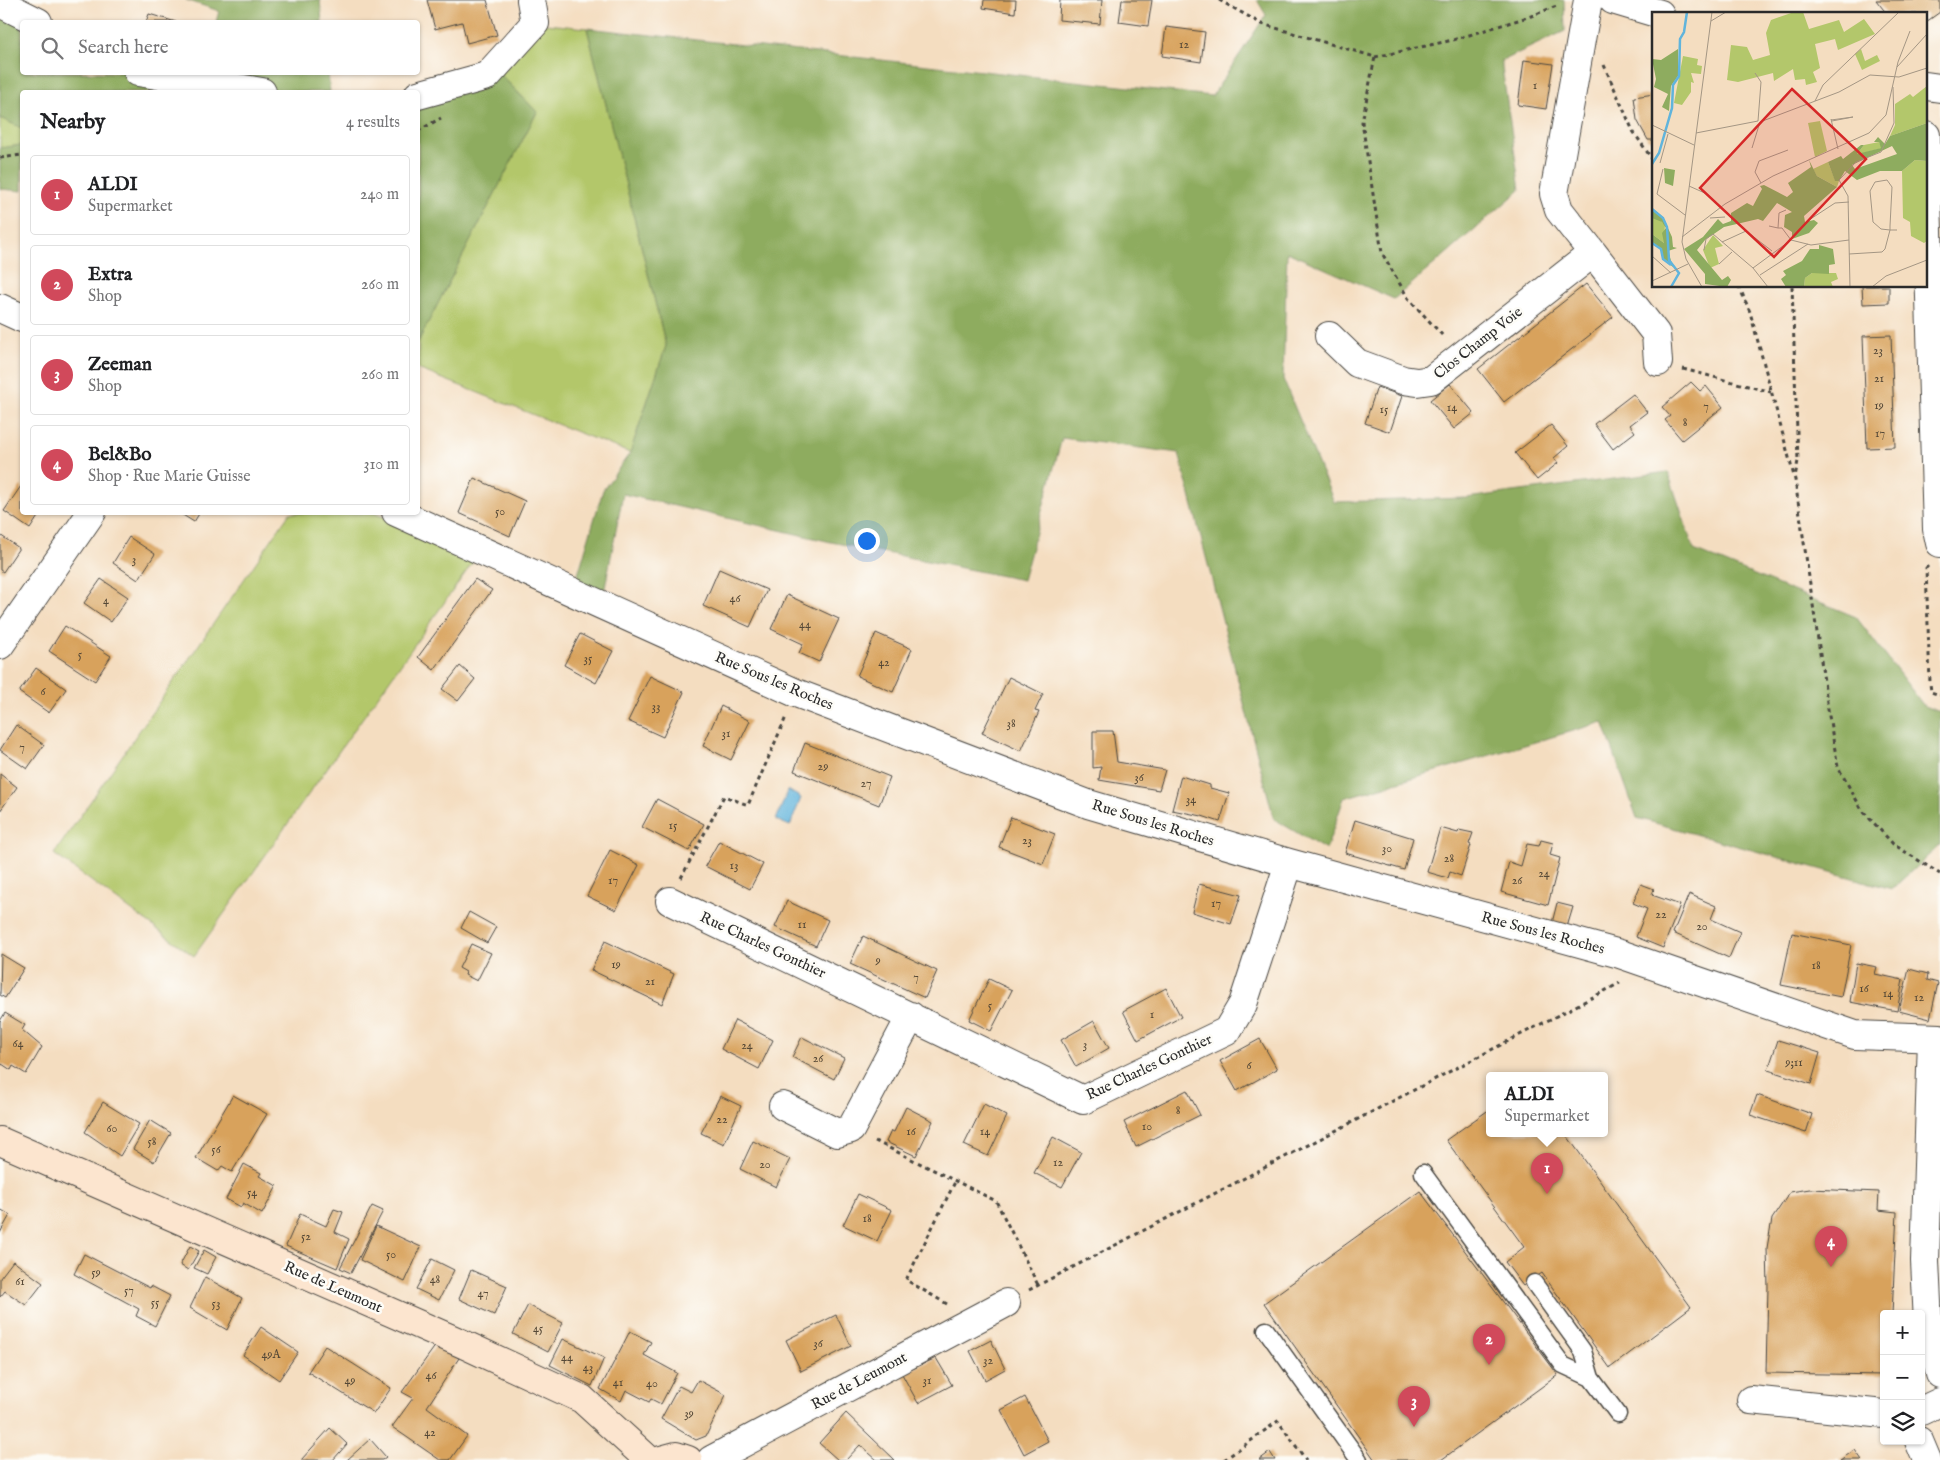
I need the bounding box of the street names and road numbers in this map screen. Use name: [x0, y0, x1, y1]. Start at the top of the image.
street label: Clos Champ Voie: [1430, 302, 1526, 384]
street label: Rue Sous les Roches: [712, 647, 836, 715]
street label: Rue Sous les Roches: [1090, 795, 1216, 851]
street label: Rue Charles Gonthier: [697, 907, 829, 983]
street label: Rue Sous les Roches: [1479, 907, 1607, 959]
street label: Rue Charles Gonthier: [1083, 1029, 1215, 1105]
street label: Rue de Leumont: [281, 1257, 385, 1317]
street label: Rue de Leumont: [808, 1348, 910, 1414]

